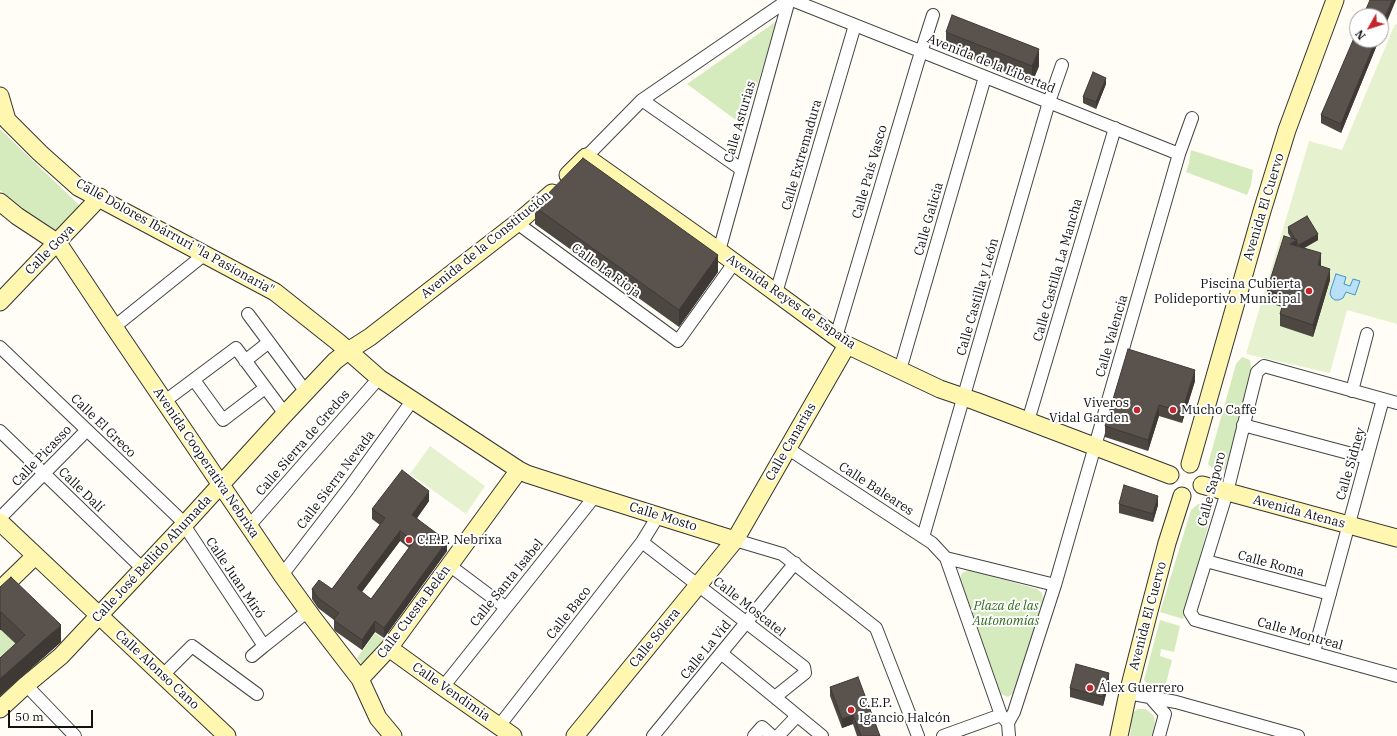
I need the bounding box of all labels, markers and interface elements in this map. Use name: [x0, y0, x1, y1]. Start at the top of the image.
north arrow: [1349, 8, 1389, 48]
text: N: [1352, 27, 1369, 43]
street label: Avenida de la Libertad: [925, 31, 1057, 97]
street label: Calle Asturias: [721, 79, 759, 165]
street label: Calle Extremadura: [779, 98, 825, 212]
street label: Calle País Vasco: [849, 123, 891, 221]
street label: Avenida El Cuervo: [1240, 151, 1288, 263]
street label: Calle Dolores Ibárruri "la Pasionaria": [73, 176, 277, 298]
street label: Calle Galicia: [911, 180, 947, 258]
street label: Avenida de la Constitución: [418, 188, 554, 302]
street label: Calle Castilla La Mancha: [1030, 197, 1086, 343]
street label: Calle Goya: [22, 222, 78, 278]
street label: Calle Castilla y León: [954, 236, 1002, 358]
street label: Calle La Rioja: [568, 241, 644, 301]
street label: Avenida Reyes de España: [723, 251, 859, 353]
place label: Piscina Cubierta Polideportivo Municipal: [1154, 276, 1301, 307]
marker: Piscina Cubierta Polideportivo Municipal: [1304, 286, 1314, 296]
street label: Calle Valencia: [1093, 293, 1131, 379]
street label: Avenida Cooperativa Nebrixa: [150, 385, 262, 541]
street label: Calle Sierra de Gredos: [253, 387, 353, 499]
street label: Calle El Greco: [67, 391, 139, 461]
place label: Viveros Vidal Garden: [1049, 395, 1129, 426]
street label: Calle Canarias: [762, 400, 820, 484]
place label: Mucho Caffe: [1181, 402, 1257, 418]
marker: Viveros Vidal Garden: [1132, 405, 1142, 415]
marker: Mucho Caffe: [1168, 405, 1178, 415]
street label: Calle Picasso: [9, 422, 75, 490]
street label: Calle Sidney: [1333, 426, 1369, 502]
street label: Calle Sierra Nevada: [294, 428, 378, 532]
street label: Calle Saporo: [1195, 450, 1229, 528]
street label: Calle Baleares: [836, 459, 916, 519]
street label: Calle Dalí: [55, 464, 107, 516]
street label: Calle José Bellido Ahumada: [89, 492, 215, 626]
street label: Avenida Atenas: [1251, 492, 1347, 532]
street label: Calle Mosto: [627, 499, 699, 535]
place label: C.E.P. Nebrixa: [417, 532, 502, 548]
street label: Calle Juan Miró: [202, 535, 268, 621]
marker: C.E.P. Nebrixa: [404, 535, 414, 545]
street label: Calle Santa Isabel: [467, 536, 547, 630]
street label: Calle Roma: [1236, 548, 1306, 580]
street label: Avenida El Cuervo: [1126, 560, 1170, 672]
street label: Calle Cuesta Belén: [374, 562, 454, 662]
street label: Calle Moscatel: [710, 574, 788, 640]
street label: Calle Baco: [543, 583, 595, 643]
park label: Plaza de las Autonomías: [973, 598, 1039, 629]
street label: Calle Solera: [626, 605, 684, 671]
street label: Calle Montreal: [1255, 614, 1345, 654]
street label: Calle La Vid: [677, 617, 735, 683]
street label: Calle Alonso Cano: [112, 627, 202, 713]
street label: Calle Vendimia: [409, 659, 493, 725]
place label: Álex Guerrero: [1098, 680, 1184, 696]
marker: Álex Guerrero: [1085, 683, 1095, 693]
place label: C.E.P. Igancio Halcón: [859, 695, 951, 726]
scale bar: [10, 702, 95, 728]
marker: C.E.P. Igancio Halcón: [846, 705, 856, 715]
text: 50 m: [15, 709, 44, 724]

